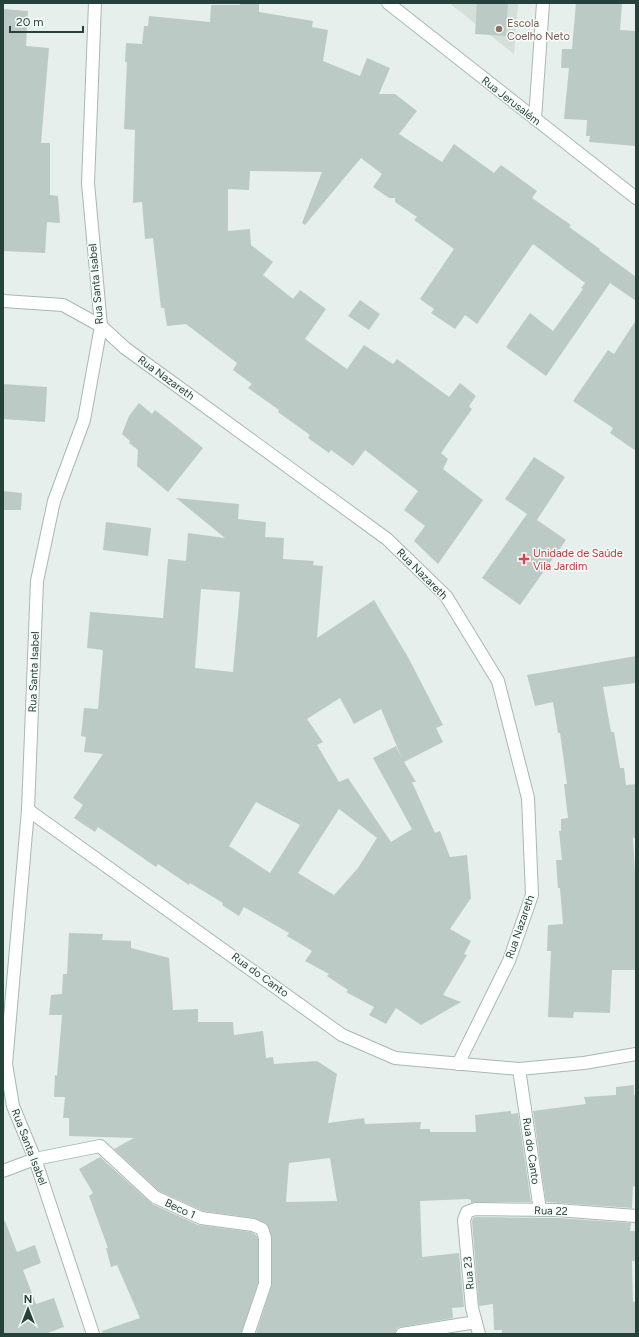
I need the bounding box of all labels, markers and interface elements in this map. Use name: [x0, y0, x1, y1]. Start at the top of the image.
scale bar: [10, 8, 83, 34]
text: 20 m: [16, 15, 44, 29]
place label: Escola Coelho Neto: [507, 17, 570, 43]
marker: Escola Coelho Neto: [494, 24, 504, 34]
street label: Rua Jerusalém: [479, 74, 543, 128]
street label: Rua Santa Isabel: [86, 243, 106, 325]
street label: Rua Nazareth: [135, 353, 197, 403]
street label: Rua Nazareth: [394, 546, 450, 602]
place label: Unidade de Saúde Vila Jardim: [533, 547, 623, 573]
marker: Unidade de Saúde Vila Jardim: [518, 553, 530, 565]
street label: Rua Santa Isabel: [26, 631, 42, 713]
street label: Rua Nazareth: [503, 893, 537, 961]
street label: Rua do Canto: [229, 950, 291, 1000]
street label: Rua Santa Isabel: [8, 1107, 50, 1187]
street label: Rua do Canto: [520, 1117, 542, 1185]
street label: Beco 1: [163, 1196, 197, 1222]
street label: Rua 22: [534, 1204, 568, 1218]
street label: Rua 23: [461, 1256, 477, 1290]
north arrow: [8, 1289, 48, 1329]
text: N: [24, 1293, 32, 1306]

